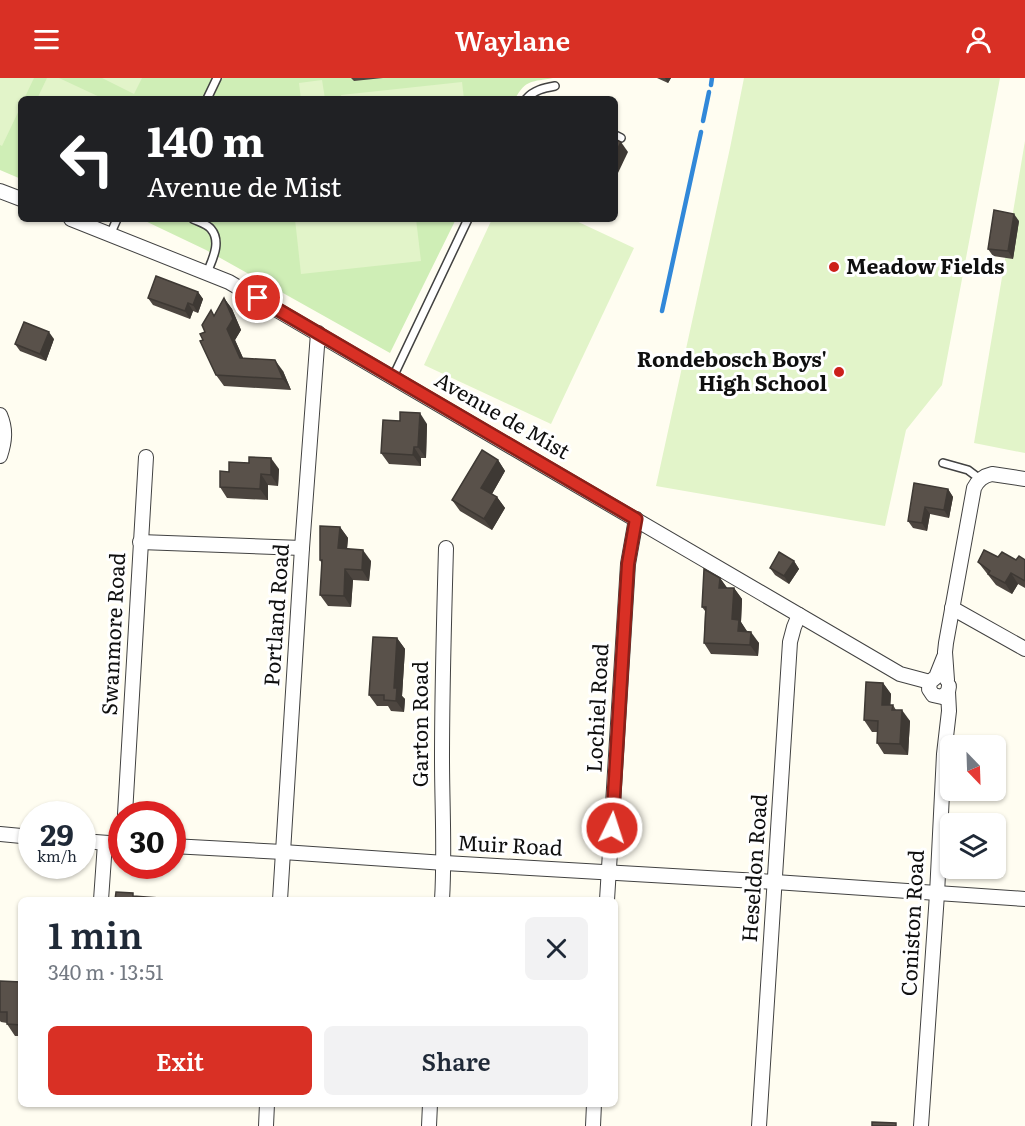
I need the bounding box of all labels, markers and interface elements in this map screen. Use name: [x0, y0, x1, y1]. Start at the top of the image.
text: Waylane: [455, 19, 570, 59]
icon: menu: [30, 23, 63, 56]
icon: person: [962, 23, 995, 56]
text: 140 m: [147, 108, 264, 170]
icon: left: [48, 120, 126, 198]
text: Avenue de Mist: [147, 165, 342, 205]
place label: Meadow Fields: [846, 249, 1005, 280]
marker: Meadow Fields: [827, 260, 841, 274]
pin: [232, 272, 283, 323]
icon: arrive: [241, 281, 274, 314]
place label: Rondebosch Boys' High School: [637, 342, 827, 397]
street label: Avenue de Mist: [430, 363, 577, 465]
marker: Rondebosch Boys' High School: [832, 365, 846, 379]
street label: Portland Road: [254, 542, 295, 687]
street label: Swanmore Road: [92, 551, 131, 716]
street label: Lochiel Road: [577, 642, 614, 773]
street label: Garton Road: [403, 661, 434, 787]
north arrow: [940, 735, 1006, 801]
map controls: [940, 735, 1006, 879]
street label: Heseldon Road: [732, 792, 773, 943]
position arrow: [580, 796, 644, 860]
speed limit sign: 30: [108, 801, 186, 879]
text: 29: [40, 811, 74, 855]
button: layers: [940, 813, 1006, 879]
street label: Muir Road: [457, 825, 564, 862]
text: km/h: [37, 844, 77, 867]
street label: Coniston Road: [891, 849, 930, 997]
text: 1 min: [48, 907, 143, 960]
button: close: [525, 917, 588, 980]
text: 340 m · 13:51: [48, 956, 163, 986]
button: Exit: [48, 1026, 312, 1095]
button: Share: [324, 1026, 588, 1095]

